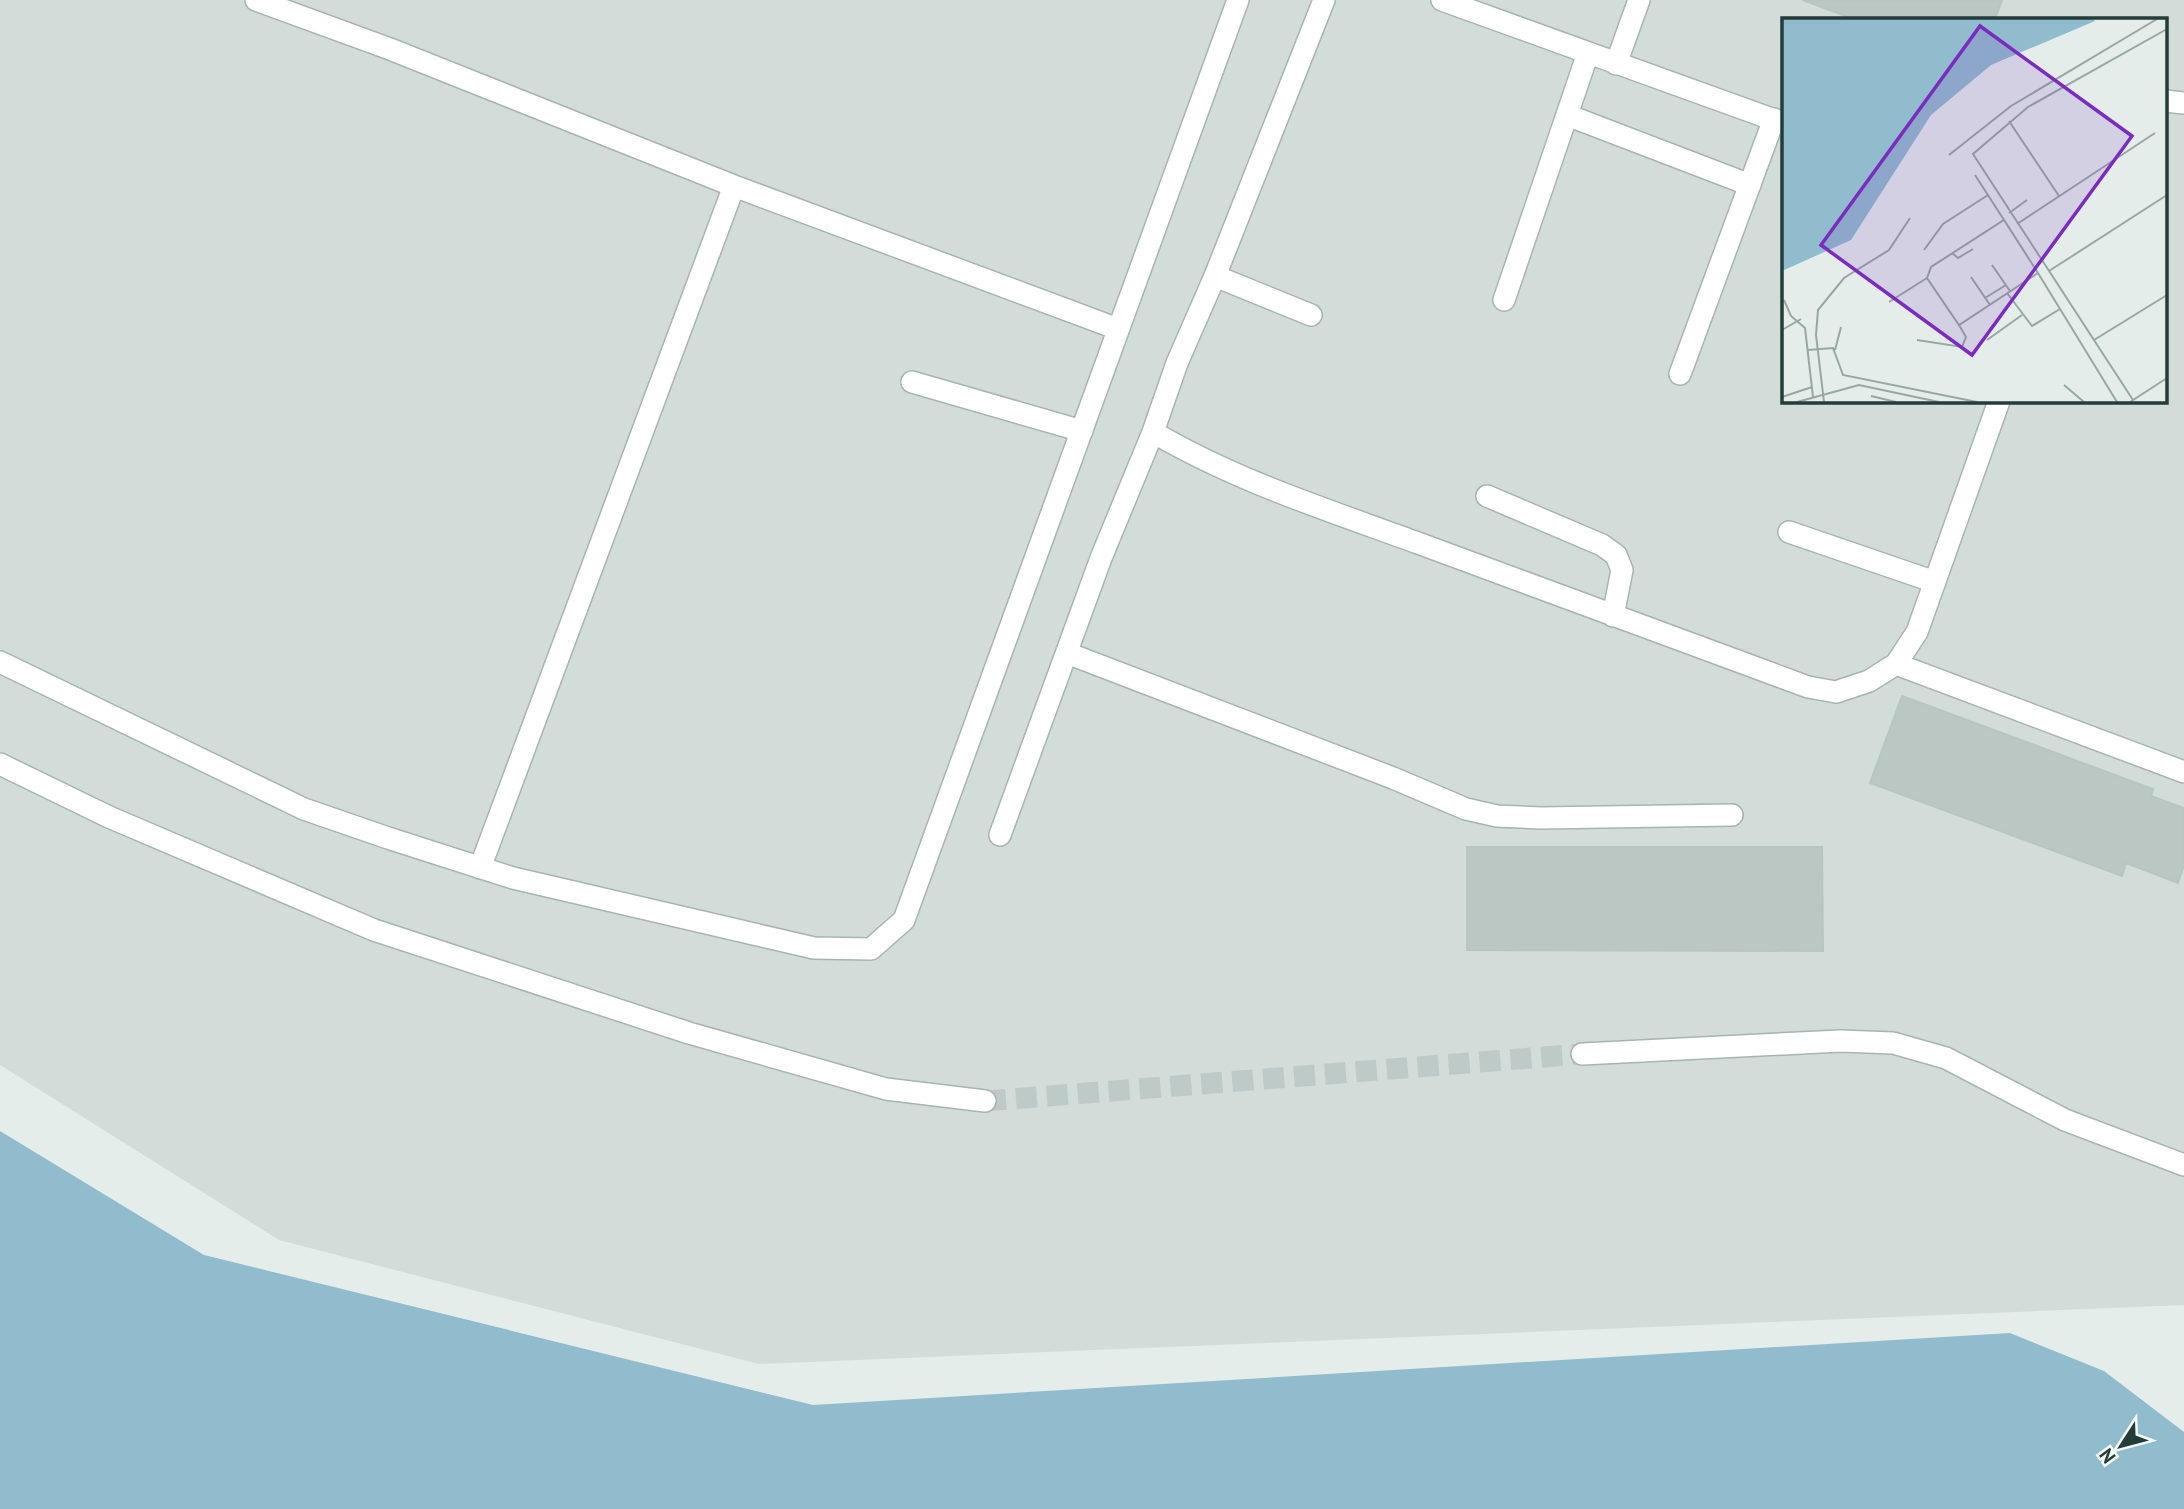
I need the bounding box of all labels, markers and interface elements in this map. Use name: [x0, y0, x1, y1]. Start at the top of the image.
inset map: [1782, 18, 2166, 402]
north arrow: [2086, 1411, 2156, 1481]
text: N: [2094, 1444, 2121, 1468]

